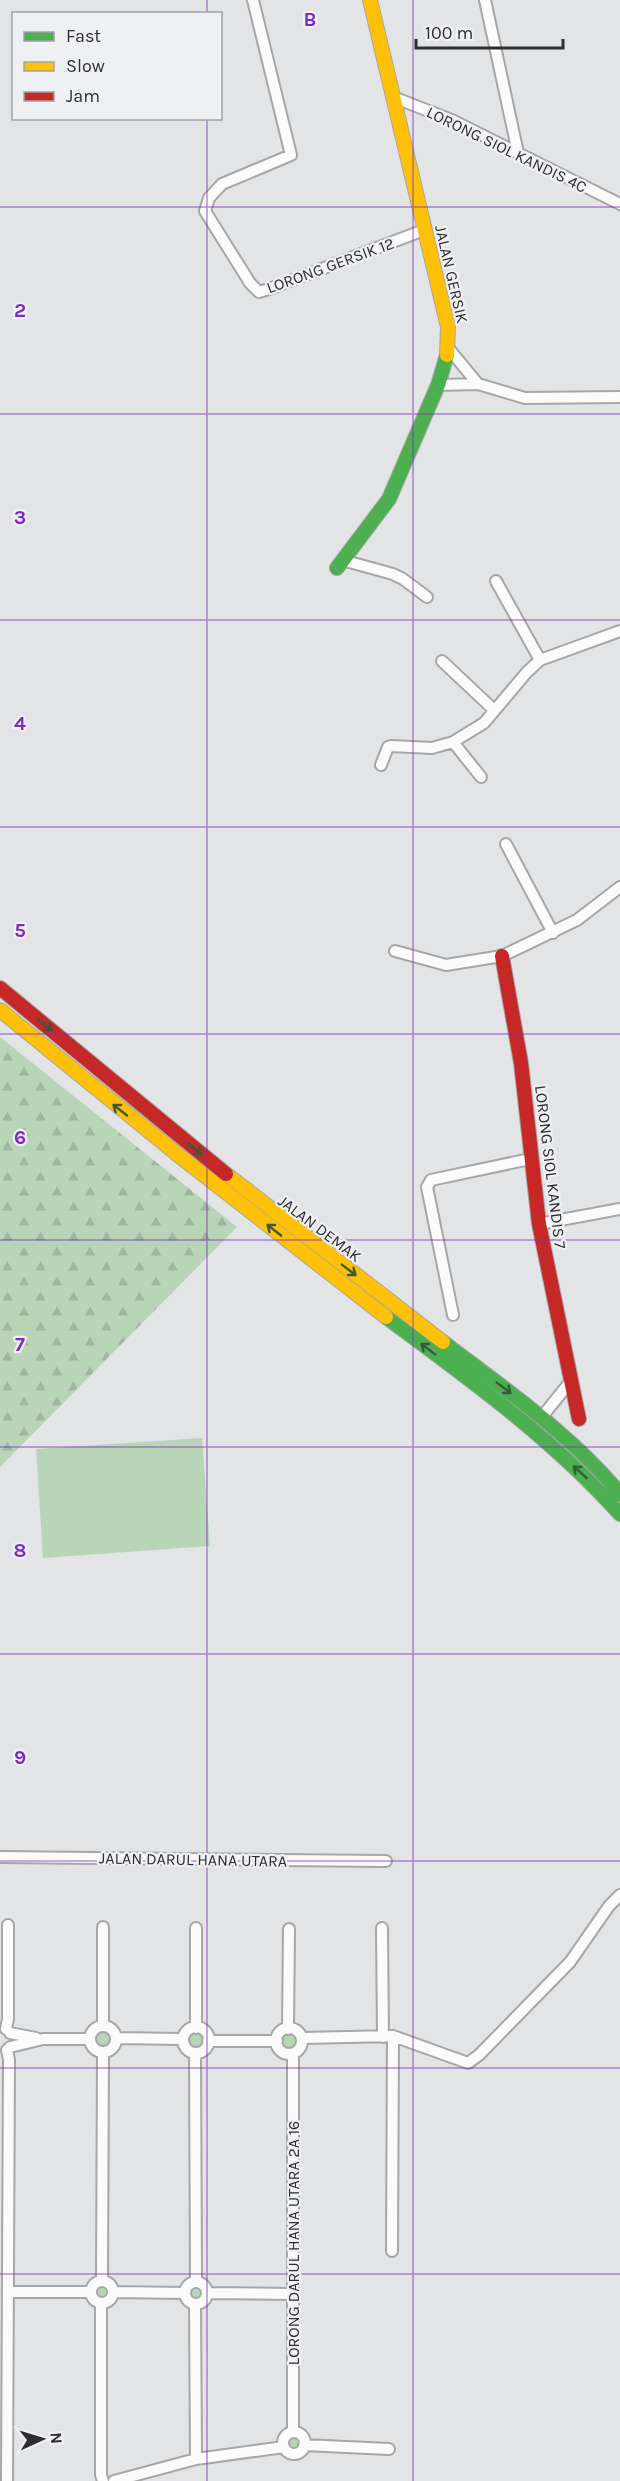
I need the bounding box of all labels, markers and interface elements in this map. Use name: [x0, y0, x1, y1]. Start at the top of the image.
text: B: [304, 8, 316, 31]
legend: [12, 12, 222, 120]
scale bar: [416, 12, 563, 50]
text: 100 m: [425, 22, 473, 44]
text: Fast: [66, 25, 101, 47]
text: Slow: [66, 55, 105, 77]
text: Jam: [66, 85, 100, 107]
street label: LORONG SIOL KANDIS 4C: [424, 102, 590, 197]
street label: JALAN GERSIK: [431, 223, 472, 325]
street label: LORONG GERSIK 12: [264, 234, 397, 297]
text: 2: [14, 299, 26, 322]
text: 3: [14, 506, 26, 529]
text: 4: [14, 712, 26, 735]
text: 5: [14, 919, 26, 942]
one-way arrow: [37, 1018, 53, 1031]
street label: LORONG SIOL KANDIS 7: [531, 1084, 570, 1250]
one-way arrow: [112, 1104, 128, 1117]
text: 6: [14, 1126, 26, 1149]
one-way arrow: [187, 1143, 203, 1156]
street label: JALAN DEMAK: [274, 1191, 365, 1266]
one-way arrow: [266, 1224, 282, 1237]
one-way arrow: [340, 1264, 356, 1276]
text: 7: [15, 1333, 25, 1356]
one-way arrow: [421, 1343, 437, 1355]
one-way arrow: [495, 1382, 511, 1395]
one-way arrow: [573, 1465, 588, 1479]
text: 8: [14, 1539, 26, 1562]
text: 9: [14, 1746, 26, 1769]
street label: JALAN DARUL HANA UTARA: [99, 1848, 287, 1871]
street label: LORONG DARUL HANA UTARA 2A 16: [284, 2121, 303, 2365]
north arrow: [12, 2409, 72, 2469]
text: N: [47, 2432, 66, 2444]

